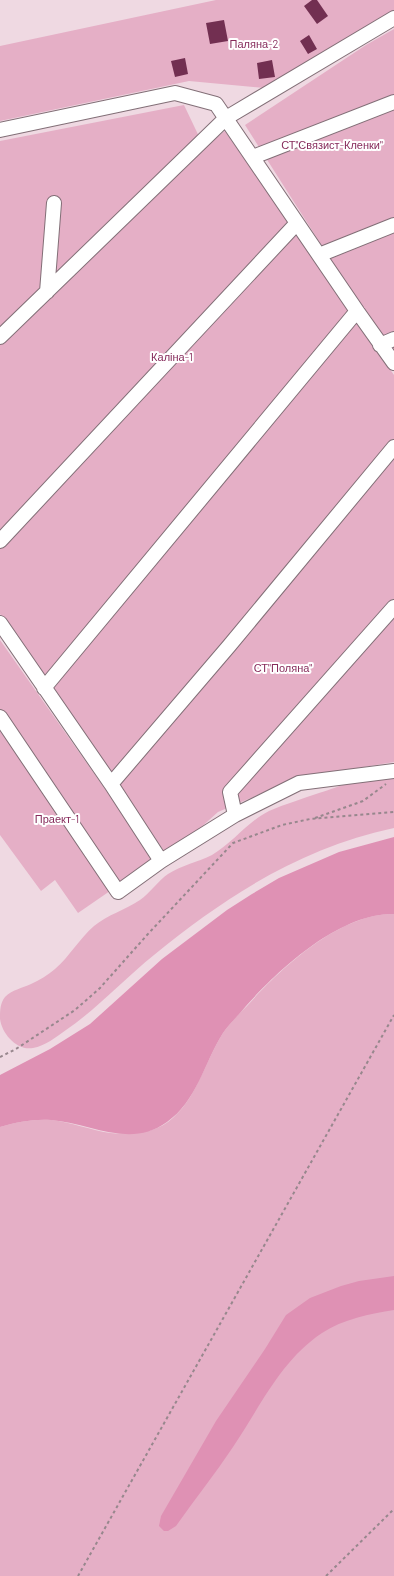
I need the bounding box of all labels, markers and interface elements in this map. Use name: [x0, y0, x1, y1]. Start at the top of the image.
park label: Паляна-2: [230, 37, 279, 50]
park label: СТ"Связист-Кленки": [281, 138, 383, 151]
park label: Каліна-1: [151, 350, 193, 363]
park label: СТ"Поляна": [254, 661, 312, 674]
park label: Праект-1: [35, 812, 79, 825]

